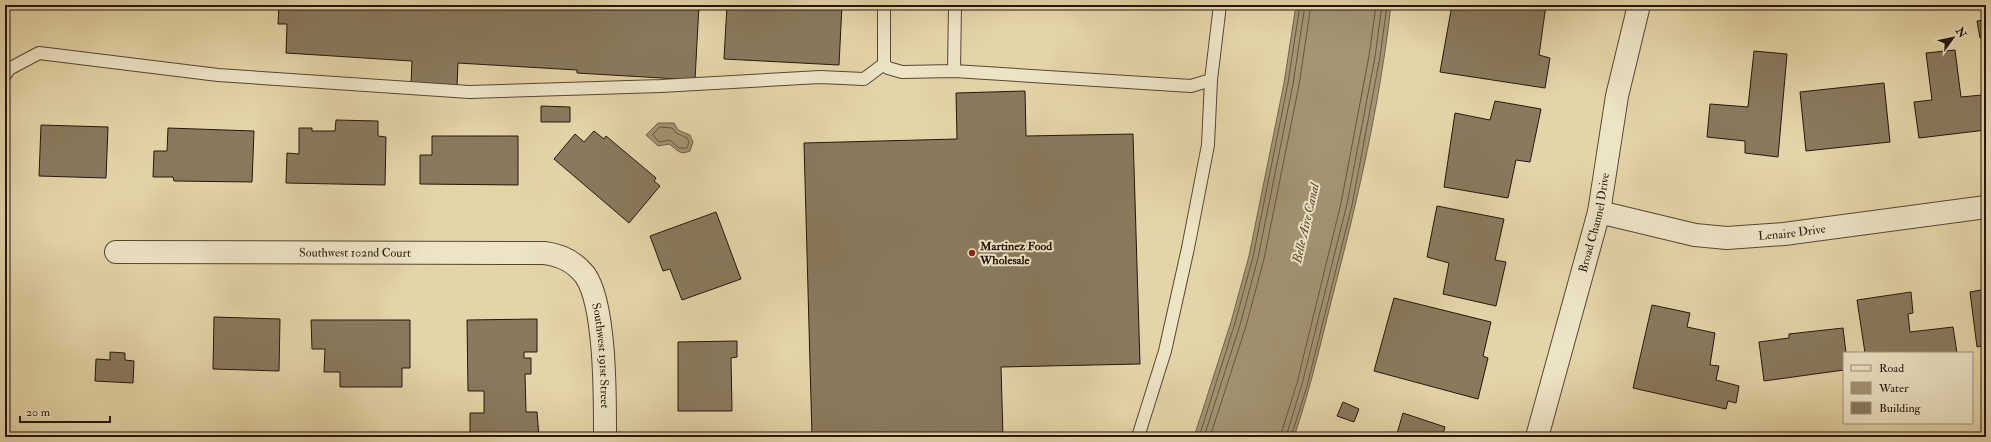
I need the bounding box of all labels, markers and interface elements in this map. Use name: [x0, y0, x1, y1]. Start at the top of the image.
north arrow: [1933, 18, 1973, 58]
text: N: [1952, 24, 1970, 41]
street label: Broad Channel Drive: [1576, 172, 1613, 274]
water label: Belle Aire Canal: [1289, 181, 1323, 266]
street label: Lenaire Drive: [1758, 222, 1826, 244]
place label: Martinez Food Wholesale: [979, 239, 1052, 268]
street label: Southwest 102nd Court: [299, 245, 411, 261]
marker: Martinez Food Wholesale: [967, 248, 977, 258]
street label: Southwest 191st Street: [588, 302, 612, 409]
legend: [1843, 352, 1973, 424]
text: Road: [1879, 361, 1904, 376]
text: Water: [1878, 381, 1909, 396]
scale bar: [20, 398, 110, 424]
text: Building: [1879, 401, 1922, 416]
text: 20 m: [26, 405, 51, 420]

